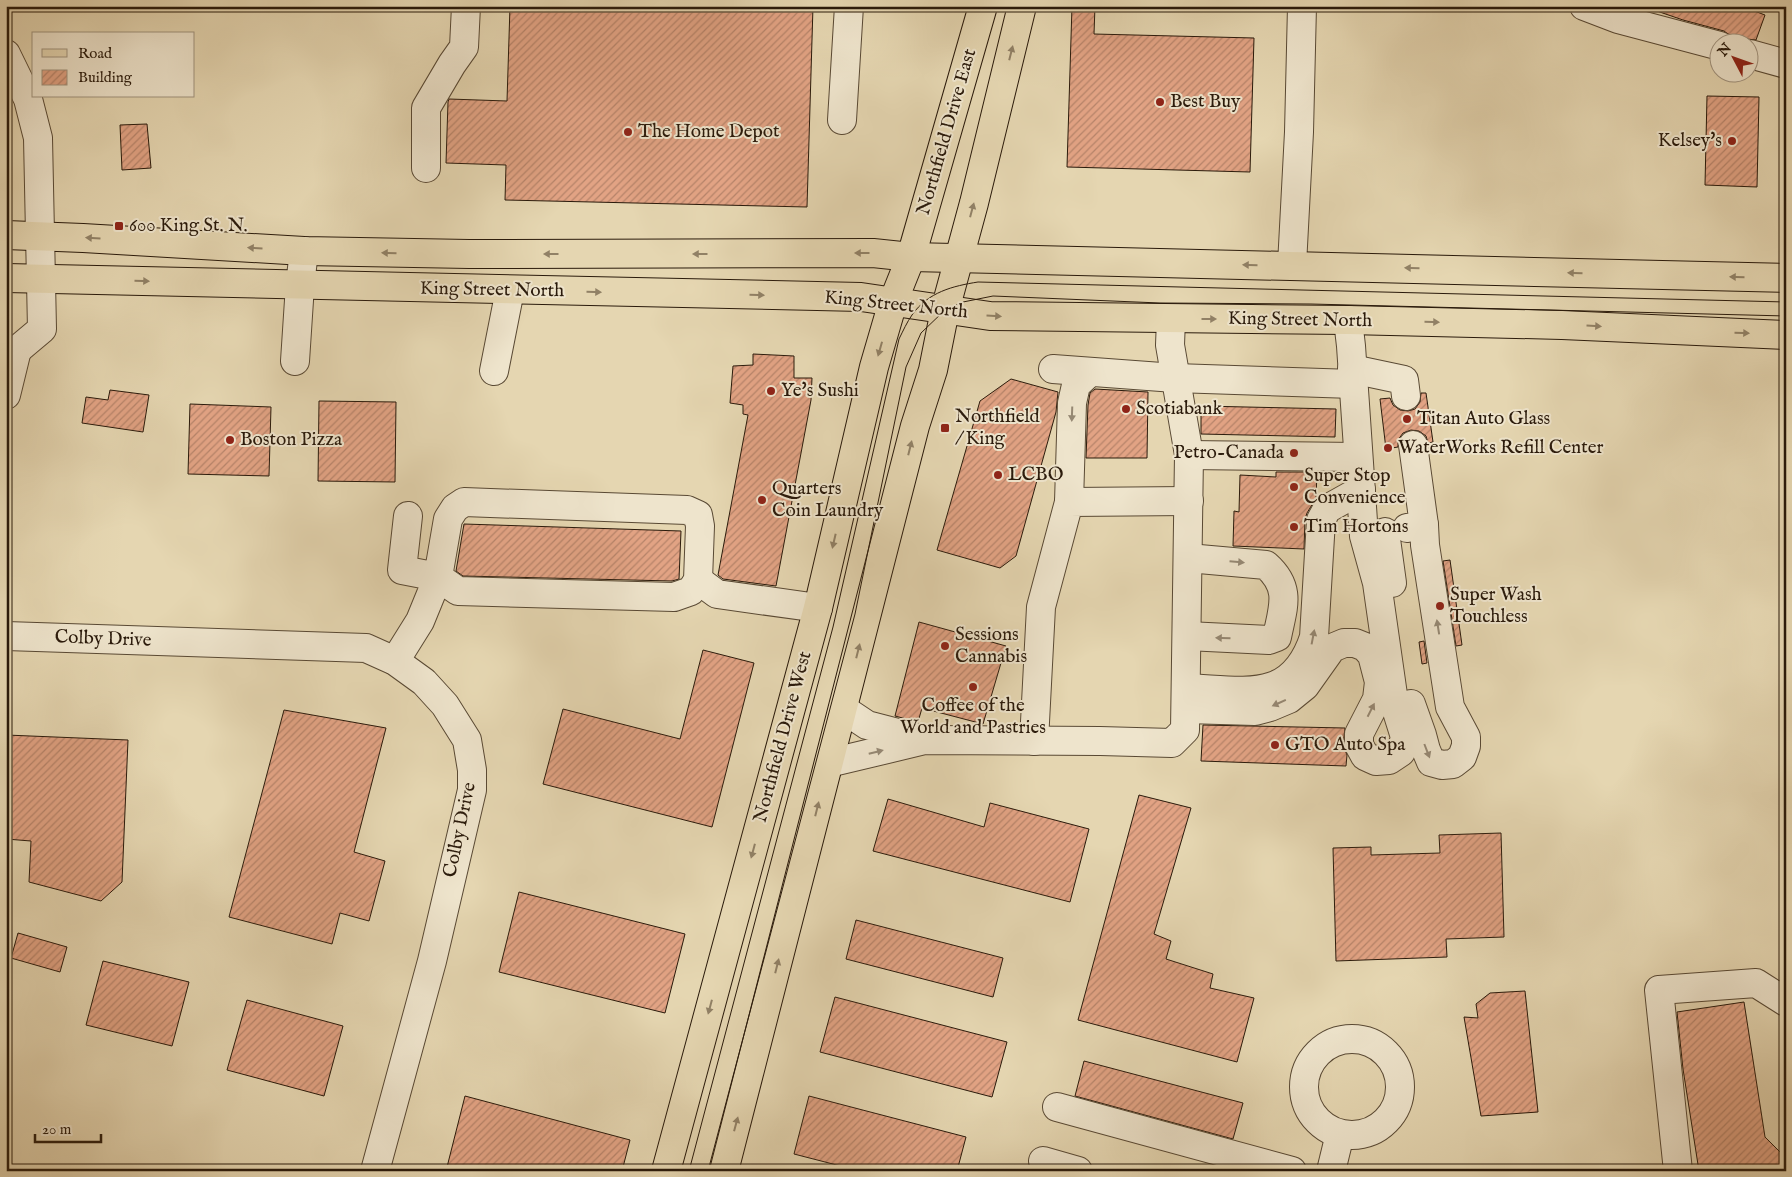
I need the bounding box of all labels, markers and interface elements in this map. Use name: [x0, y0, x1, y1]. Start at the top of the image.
legend: [32, 32, 195, 98]
north arrow: [1710, 32, 1760, 82]
text: N: [1714, 40, 1736, 61]
text: Road: [78, 44, 113, 63]
one-way arrow: [1007, 45, 1015, 60]
street label: Northfield Drive East: [912, 46, 982, 218]
text: Building: [78, 68, 133, 87]
place label: Best Buy: [1170, 90, 1241, 114]
marker: Best Buy: [1154, 96, 1166, 108]
place label: The Home Depot: [638, 120, 780, 144]
marker: The Home Depot: [622, 126, 634, 138]
place label: Kelsey's: [1658, 129, 1722, 153]
marker: Kelsey's: [1726, 135, 1738, 147]
one-way arrow: [969, 203, 977, 218]
place label: 600 King St. N.: [129, 214, 248, 238]
marker: 600 King St. N.: [113, 220, 125, 232]
one-way arrow: [84, 234, 100, 242]
one-way arrow: [247, 243, 263, 251]
one-way arrow: [380, 248, 396, 256]
one-way arrow: [854, 249, 870, 257]
one-way arrow: [543, 250, 559, 258]
one-way arrow: [691, 250, 707, 258]
one-way arrow: [1241, 260, 1257, 268]
one-way arrow: [1404, 264, 1420, 272]
one-way arrow: [1566, 269, 1582, 277]
one-way arrow: [1729, 273, 1745, 281]
one-way arrow: [134, 277, 150, 285]
street label: King Street North: [420, 277, 564, 303]
street label: King Street North: [823, 286, 969, 324]
one-way arrow: [586, 288, 602, 296]
one-way arrow: [749, 291, 765, 299]
street label: King Street North: [1228, 307, 1372, 333]
one-way arrow: [986, 312, 1002, 320]
one-way arrow: [1201, 315, 1217, 323]
one-way arrow: [1424, 318, 1440, 326]
one-way arrow: [1586, 323, 1602, 331]
one-way arrow: [1734, 330, 1750, 338]
one-way arrow: [875, 341, 883, 356]
place label: Ye's Sushi: [781, 379, 859, 403]
marker: Ye's Sushi: [765, 385, 777, 397]
place label: Scotiabank: [1136, 397, 1223, 421]
marker: Scotiabank: [1120, 403, 1132, 415]
place label: Northfield / King: [955, 405, 1041, 451]
one-way arrow: [1067, 406, 1075, 422]
place label: Titan Auto Glass: [1417, 407, 1550, 431]
marker: Titan Auto Glass: [1401, 413, 1413, 425]
marker: Northfield / King: [939, 422, 951, 434]
place label: Boston Pizza: [240, 428, 343, 452]
marker: Boston Pizza: [224, 434, 236, 446]
place label: WaterWorks Refill Center: [1398, 436, 1603, 460]
one-way arrow: [906, 441, 914, 456]
place label: Petro-Canada: [1174, 441, 1285, 465]
marker: WaterWorks Refill Center: [1382, 442, 1394, 454]
marker: Petro-Canada: [1288, 447, 1300, 459]
place label: LCBO: [1008, 463, 1064, 487]
place label: Super Stop Convenience: [1304, 464, 1406, 510]
marker: LCBO: [992, 469, 1004, 481]
place label: Quarters Coin Laundry: [772, 477, 884, 523]
marker: Super Stop Convenience: [1288, 481, 1300, 493]
marker: Quarters Coin Laundry: [756, 494, 768, 506]
place label: Tim Hortons: [1304, 515, 1408, 539]
marker: Tim Hortons: [1288, 521, 1300, 533]
one-way arrow: [830, 533, 838, 549]
one-way arrow: [1229, 559, 1245, 567]
place label: Super Wash Touchless: [1450, 583, 1542, 629]
marker: Super Wash Touchless: [1434, 600, 1446, 612]
one-way arrow: [1434, 619, 1442, 635]
place label: Sessions Cannabis: [955, 623, 1027, 669]
street label: Colby Drive: [54, 625, 152, 653]
one-way arrow: [1309, 629, 1317, 645]
one-way arrow: [1215, 634, 1231, 642]
marker: Sessions Cannabis: [939, 640, 951, 652]
one-way arrow: [854, 644, 862, 659]
street label: Northfield Drive West: [749, 648, 818, 825]
marker: Coffee of the World and Pastries: [967, 681, 979, 693]
place label: Coffee of the World and Pastries: [900, 694, 1046, 740]
one-way arrow: [1272, 699, 1286, 707]
one-way arrow: [1367, 703, 1375, 717]
place label: GTO Auto Spa: [1285, 733, 1406, 757]
marker: GTO Auto Spa: [1269, 739, 1281, 751]
one-way arrow: [1423, 744, 1431, 759]
one-way arrow: [869, 748, 884, 756]
street label: Colby Drive: [438, 780, 482, 880]
one-way arrow: [813, 801, 821, 816]
one-way arrow: [748, 843, 756, 858]
one-way arrow: [773, 959, 781, 974]
one-way arrow: [706, 1000, 714, 1015]
scale bar: [35, 1112, 101, 1144]
one-way arrow: [732, 1116, 740, 1131]
text: 20 m: [42, 1120, 72, 1139]

